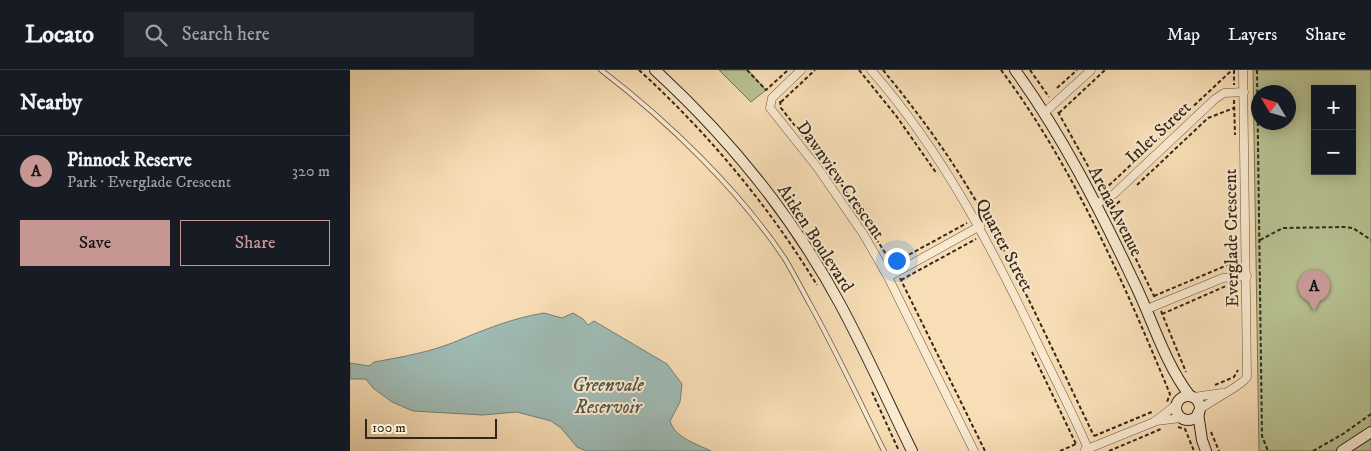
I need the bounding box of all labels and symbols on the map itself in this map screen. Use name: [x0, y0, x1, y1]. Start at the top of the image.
north arrow: [1251, 85, 1296, 130]
street label: Inlet Street: [1121, 97, 1196, 169]
street label: Dawnview Crescent: [791, 117, 889, 244]
street label: Arena Avenue: [1083, 163, 1147, 260]
street label: Everglade Crescent: [1220, 168, 1244, 308]
street label: Aitken Boulevard: [772, 181, 858, 297]
street label: Quarter Street: [970, 195, 1038, 296]
your location: [884, 248, 910, 274]
pin: A: [1298, 270, 1330, 311]
water label: Greenvale Reservoir: [572, 374, 644, 419]
scale bar: [365, 416, 498, 439]

